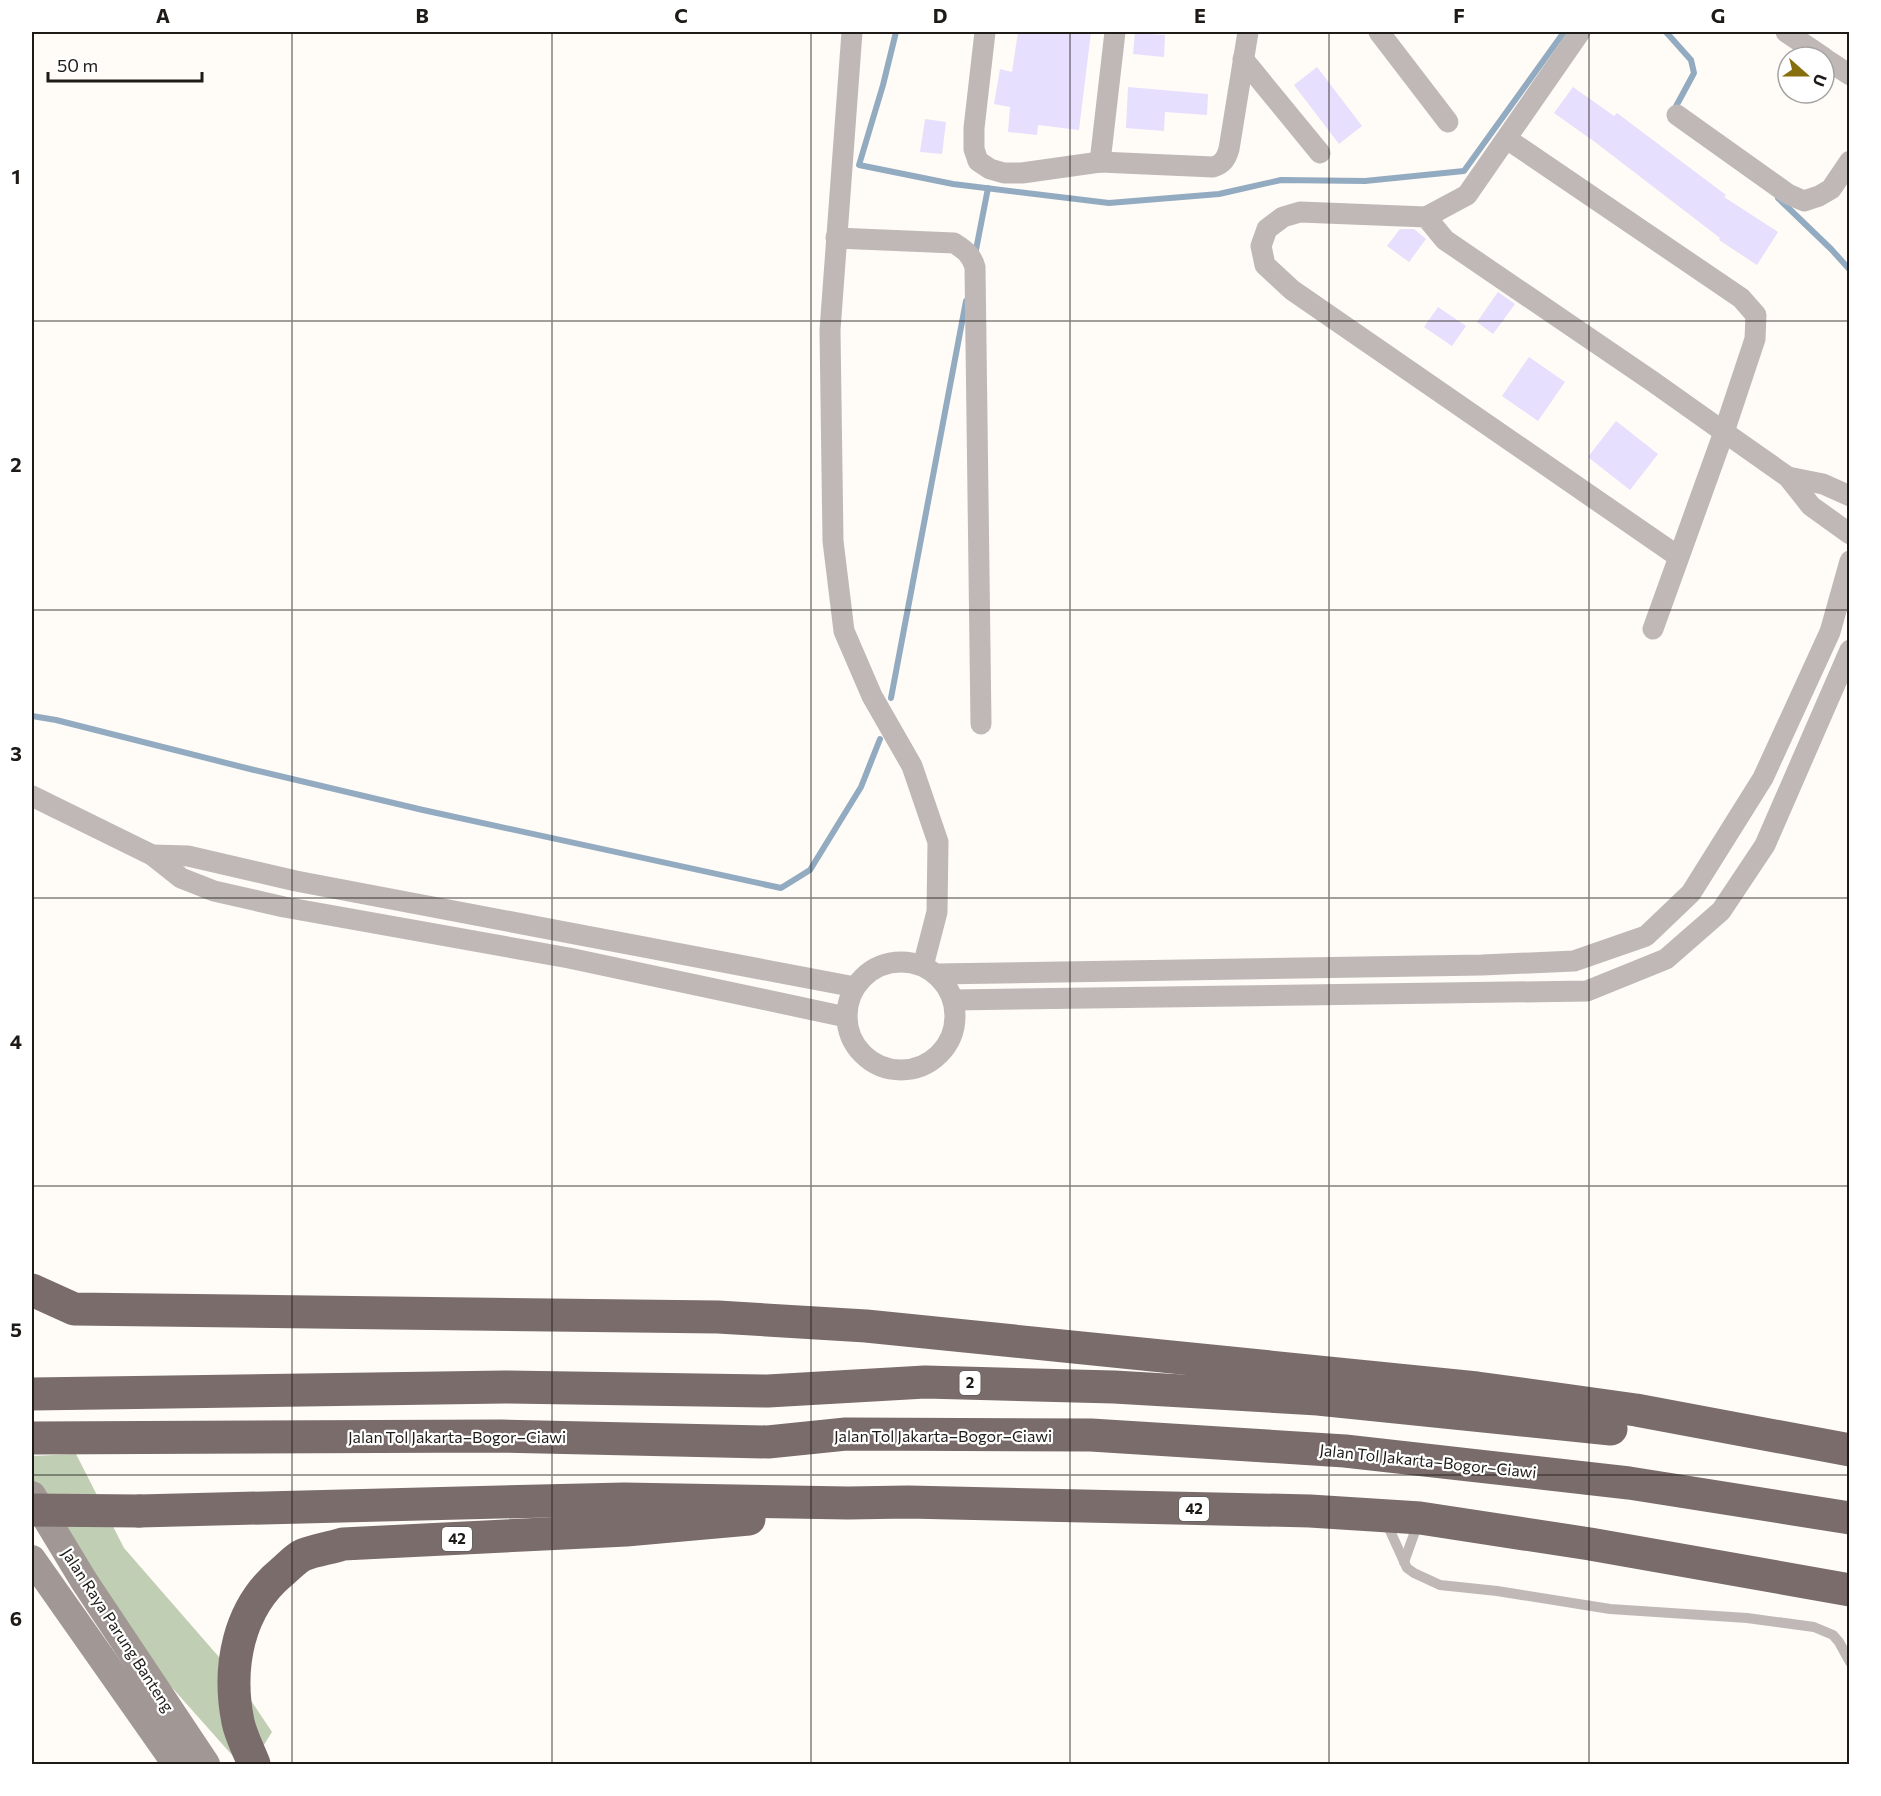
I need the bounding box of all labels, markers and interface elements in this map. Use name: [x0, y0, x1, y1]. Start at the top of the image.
text: A: [156, 3, 170, 27]
text: B: [415, 3, 429, 27]
text: C: [674, 3, 688, 27]
text: D: [933, 3, 947, 27]
text: E: [1194, 3, 1206, 27]
text: F: [1453, 3, 1465, 27]
text: G: [1711, 3, 1725, 27]
scale bar: [48, 45, 202, 83]
north arrow: [1776, 45, 1836, 105]
text: 50 m: [57, 54, 98, 76]
text: U: [1810, 72, 1831, 89]
text: 1: [11, 164, 21, 188]
text: 2: [10, 452, 22, 476]
text: 3: [10, 741, 22, 765]
text: 4: [10, 1029, 22, 1053]
text: 5: [10, 1317, 22, 1341]
road number: 2: [960, 1371, 980, 1395]
street label: Jalan Tol Jakarta–Bogor–Ciawi: [834, 1426, 1052, 1445]
street label: Jalan Tol Jakarta–Bogor–Ciawi: [348, 1427, 566, 1446]
street label: Jalan Tol Jakarta–Bogor–Ciawi: [1319, 1440, 1538, 1481]
road number: 42: [1179, 1497, 1209, 1521]
road number: 42: [442, 1527, 472, 1551]
street label: Jalan Raya Parung Banteng: [58, 1544, 179, 1715]
text: 6: [10, 1606, 22, 1630]

